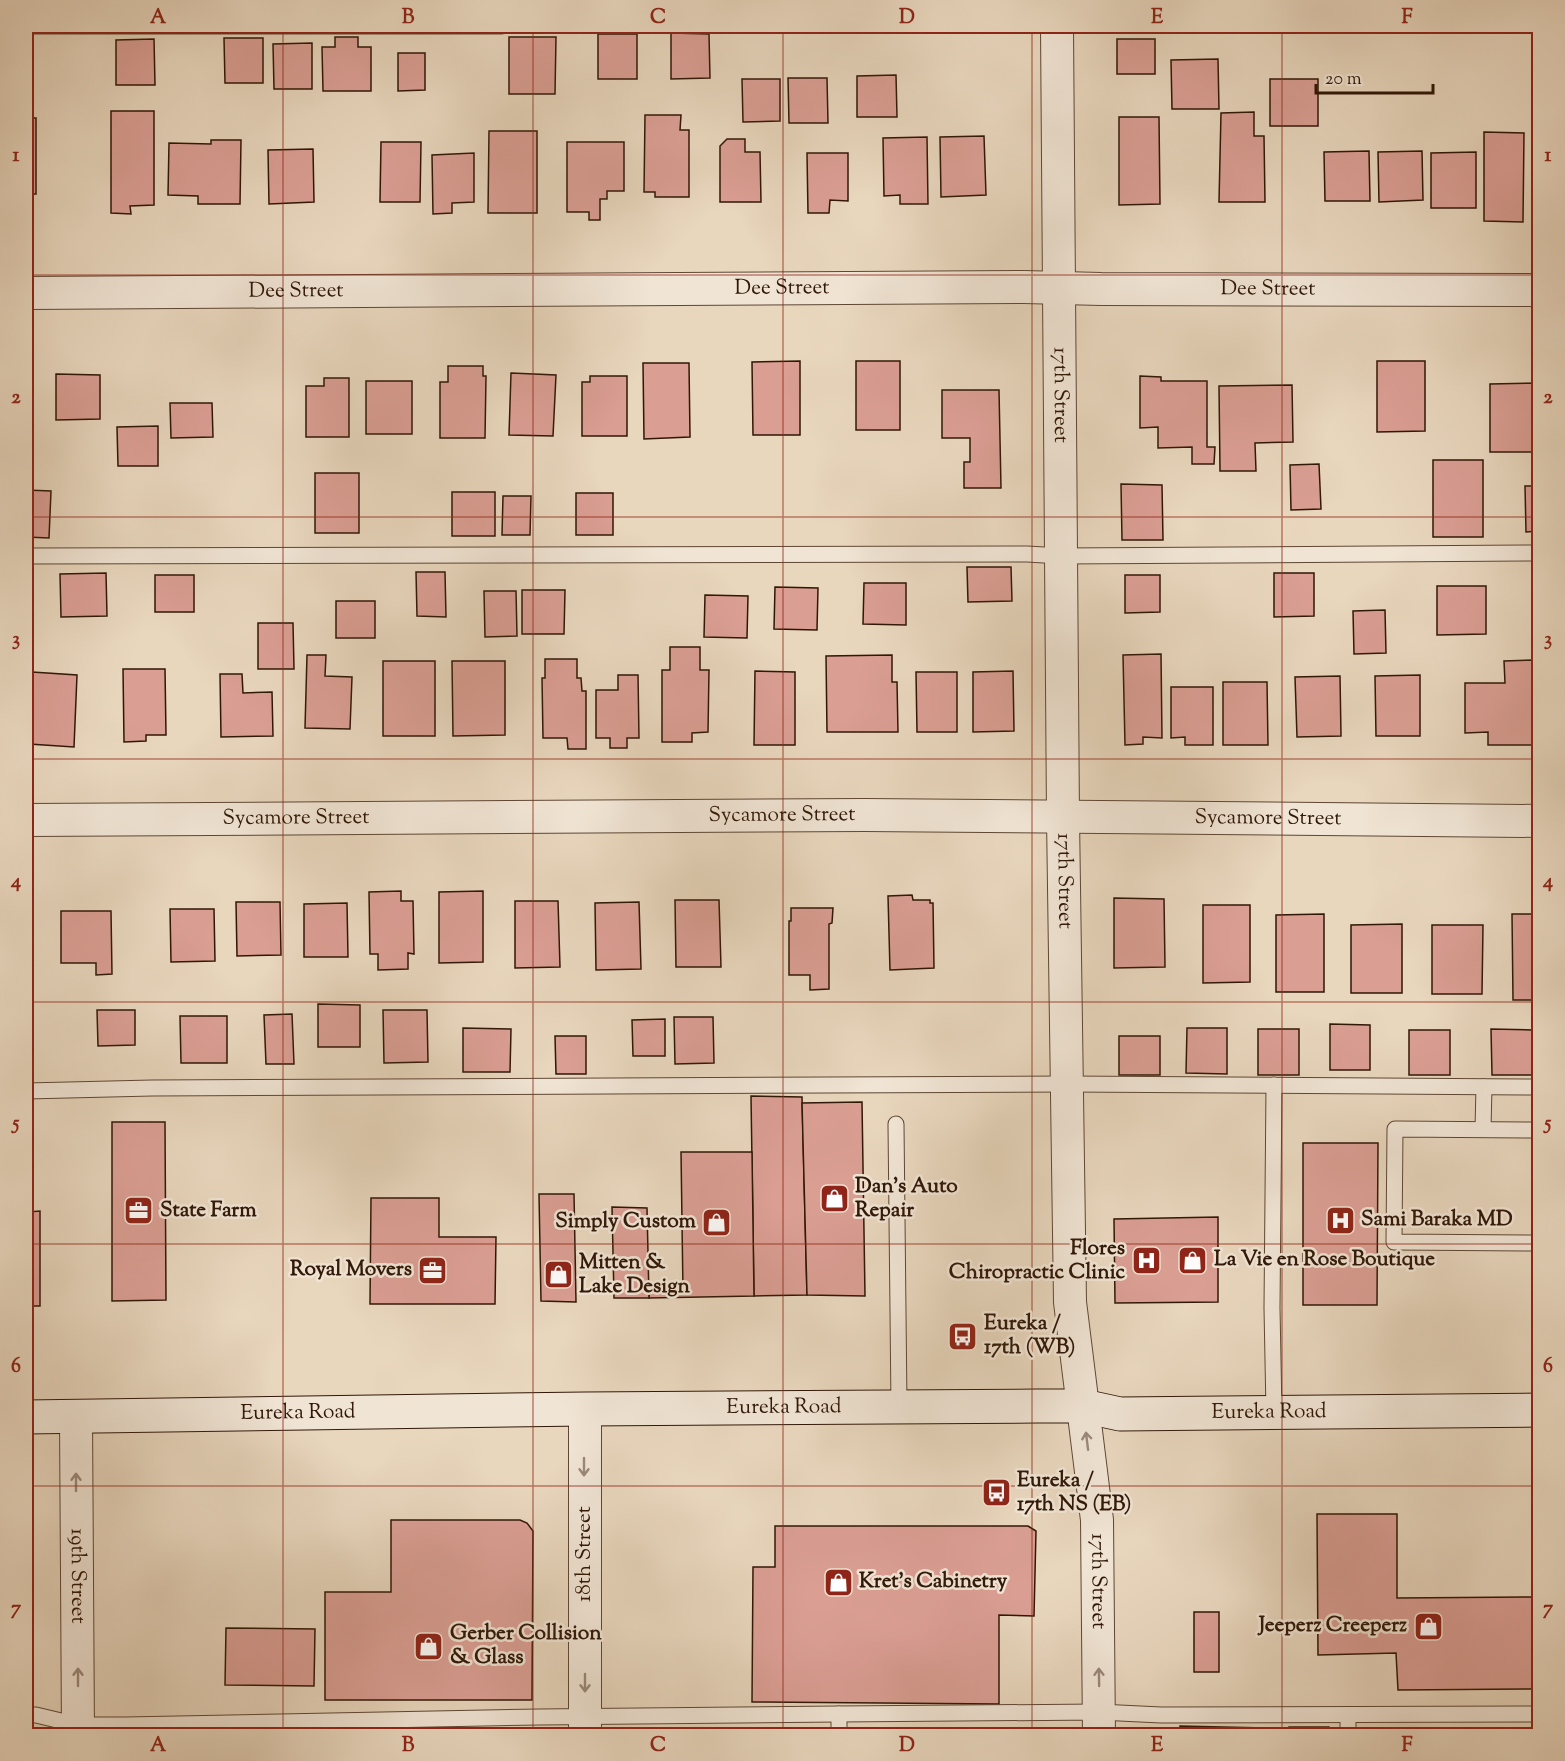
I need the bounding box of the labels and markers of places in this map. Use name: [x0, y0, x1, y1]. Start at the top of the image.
place label: Dan's Auto Repair: [855, 1172, 958, 1226]
shop icon: Dan's Auto Repair: [818, 1183, 850, 1215]
office icon: State Farm: [123, 1195, 155, 1227]
place label: State Farm: [160, 1196, 257, 1226]
hospital icon: Sami Baraka MD: [1324, 1204, 1356, 1236]
place label: Sami Baraka MD: [1361, 1205, 1513, 1235]
shop icon: Simply Custom: [701, 1206, 733, 1238]
place label: Simply Custom: [555, 1207, 697, 1237]
place label: Flores Chiropractic Clinic: [949, 1234, 1125, 1288]
shop icon: La Vie en Rose Boutique: [1177, 1244, 1209, 1276]
hospital icon: Flores Chiropractic Clinic: [1130, 1245, 1162, 1277]
place label: La Vie en Rose Boutique: [1214, 1245, 1435, 1275]
place label: Mitten & Lake Design: [579, 1248, 690, 1302]
office icon: Royal Movers: [417, 1254, 449, 1286]
place label: Royal Movers: [290, 1255, 412, 1285]
shop icon: Mitten & Lake Design: [542, 1259, 574, 1291]
place label: Eureka / 17th (WB): [984, 1309, 1075, 1363]
bus stop icon: Eureka / 17th (WB): [947, 1320, 979, 1352]
place label: Eureka / 17th NS (EB): [1017, 1466, 1131, 1520]
bus stop icon: Eureka / 17th NS (EB): [980, 1477, 1012, 1509]
shop icon: Kret's Cabinetry: [822, 1566, 854, 1598]
place label: Kret's Cabinetry: [859, 1567, 1008, 1597]
shop icon: Jeeperz Creeperz: [1412, 1610, 1444, 1642]
place label: Jeeperz Creeperz: [1257, 1611, 1407, 1641]
place label: Gerber Collision & Glass: [450, 1619, 602, 1673]
shop icon: Gerber Collision & Glass: [413, 1630, 445, 1662]

